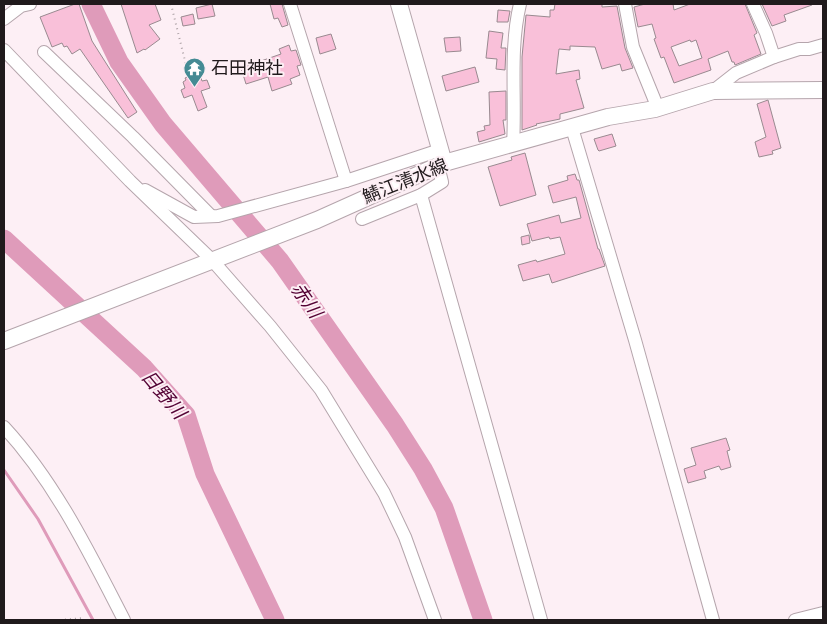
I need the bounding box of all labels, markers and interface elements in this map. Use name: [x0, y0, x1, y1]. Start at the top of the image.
temple icon: 石田神社: [183, 56, 207, 87]
place label: 石田神社: [211, 57, 283, 79]
street label: 鯖江清水線: [359, 154, 451, 208]
water label: 赤川: [286, 278, 328, 324]
water label: 日野川: [136, 365, 192, 425]

